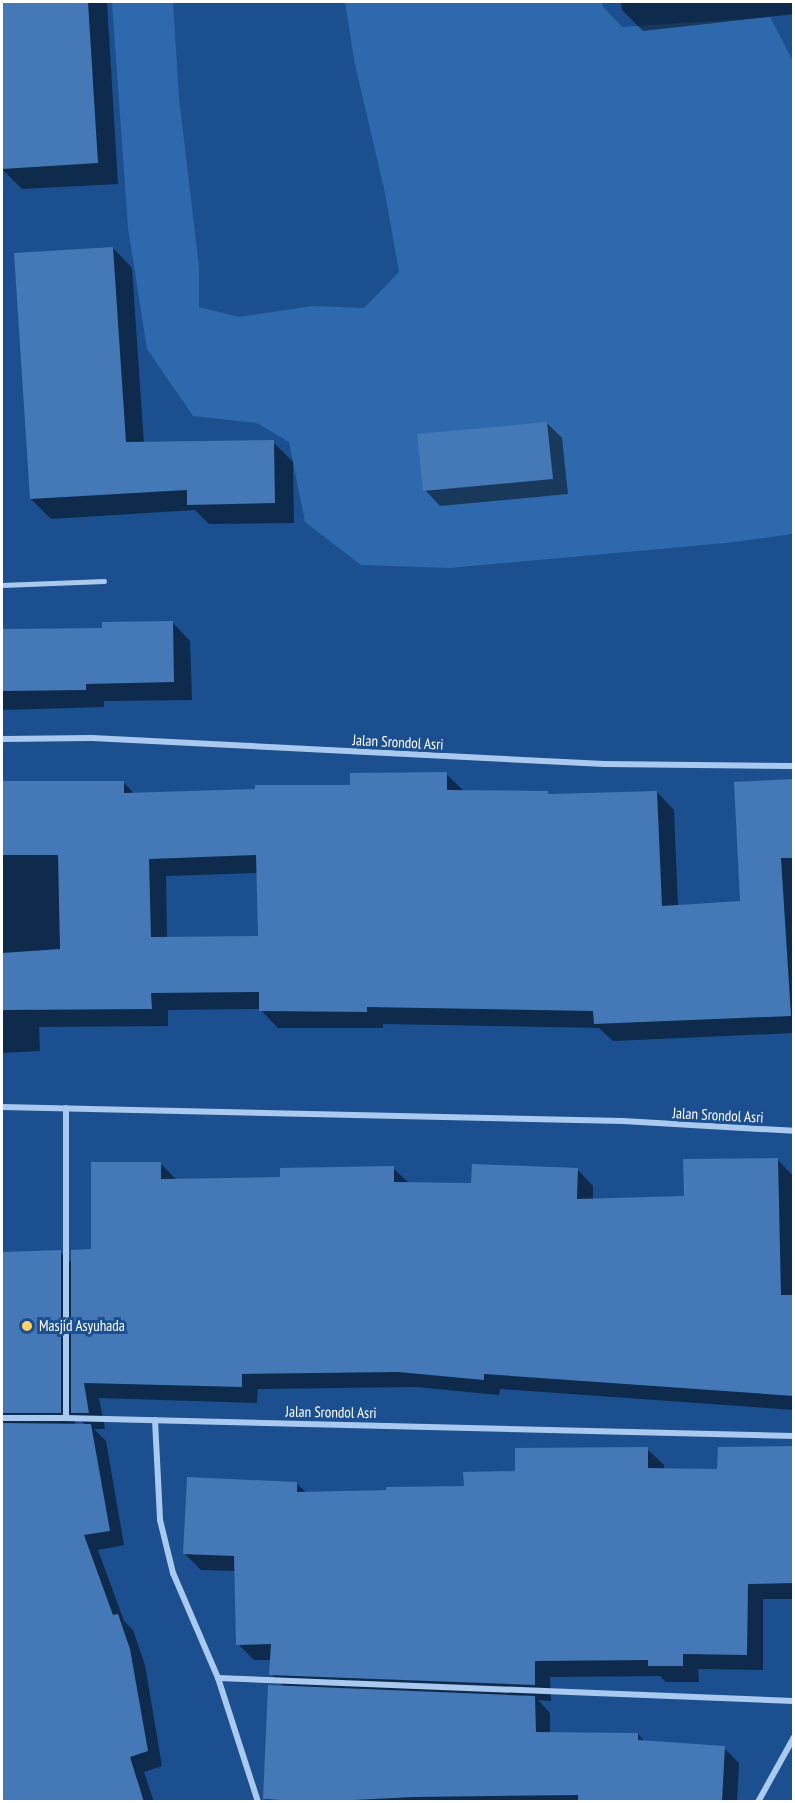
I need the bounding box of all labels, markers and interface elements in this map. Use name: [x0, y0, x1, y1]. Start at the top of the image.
street label: Jalan Srondol Asri: [352, 731, 444, 753]
street label: Jalan Srondol Asri: [672, 1104, 764, 1126]
place label: Masjid Asyuhada: [39, 1317, 125, 1335]
marker: Masjid Asyuhada: [20, 1319, 34, 1333]
street label: Jalan Srondol Asri: [285, 1402, 377, 1422]

